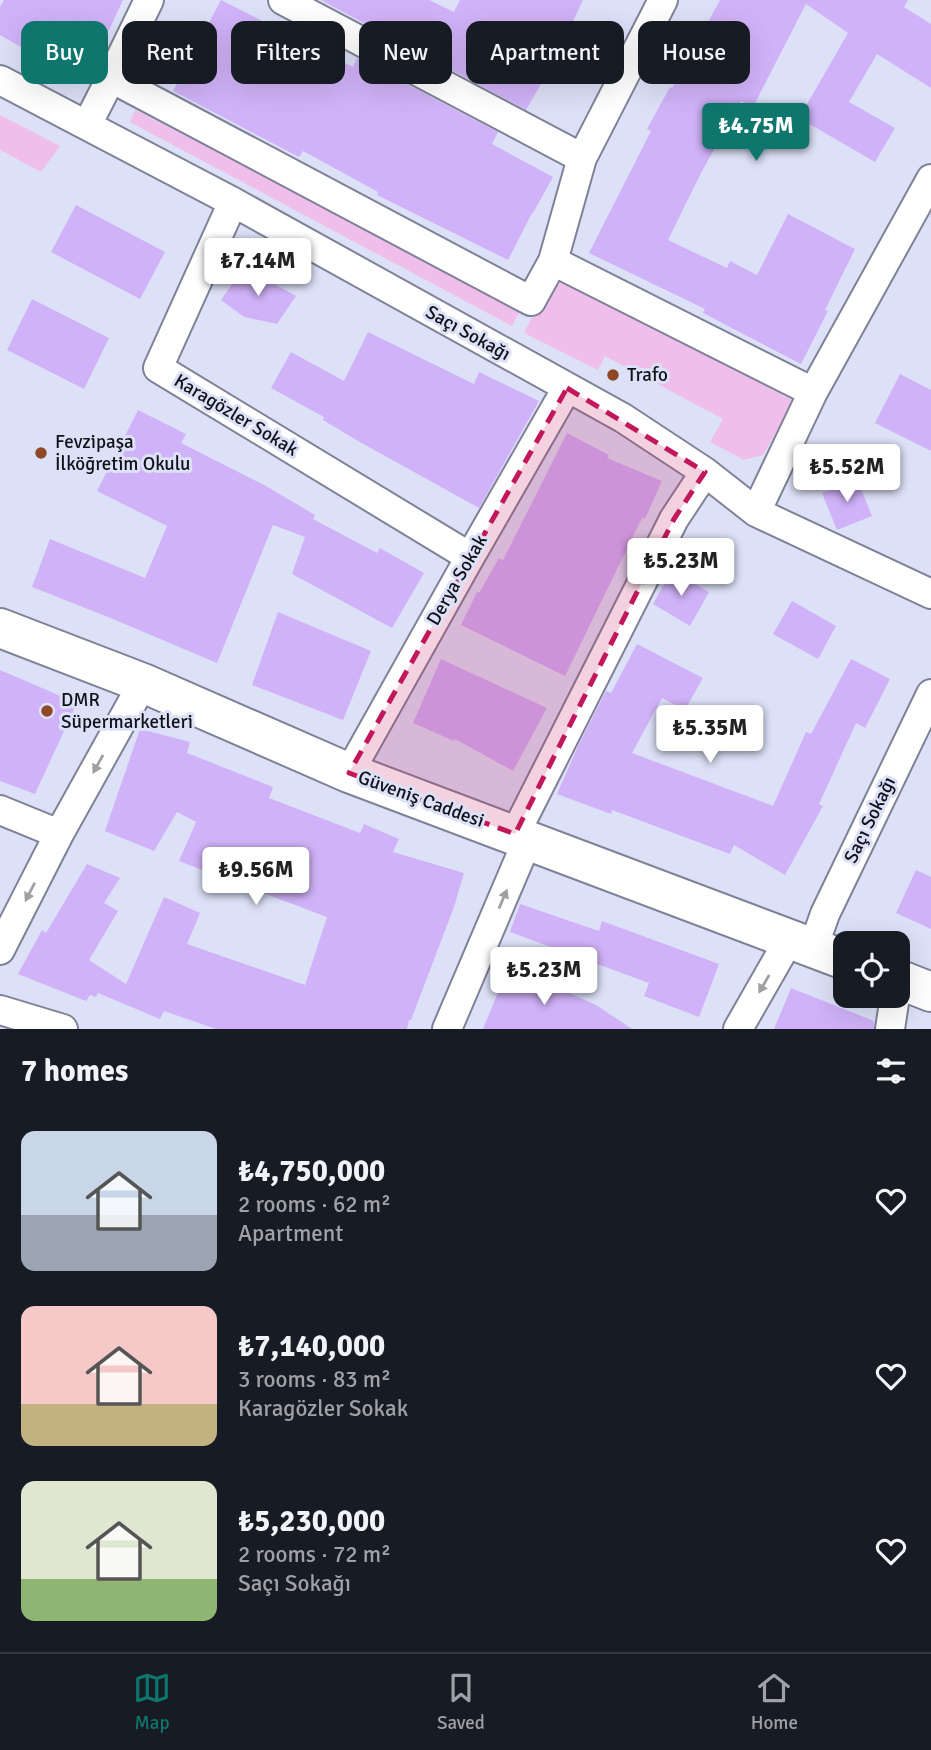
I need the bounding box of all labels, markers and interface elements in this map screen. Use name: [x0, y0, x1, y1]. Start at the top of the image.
chip: Buy: [21, 21, 108, 84]
chip: Rent: [122, 21, 217, 84]
chip: Filters: [231, 21, 345, 84]
chip: New: [359, 21, 452, 84]
chip: Apartment: [466, 21, 624, 84]
chip: House: [638, 21, 750, 84]
pin: ₺4.75M: [699, 104, 813, 163]
text: ₺4.75M: [718, 111, 794, 140]
pin: ₺7.14M: [201, 238, 315, 298]
text: ₺7.14M: [220, 246, 296, 275]
street label: Saçı Sokağı: [421, 300, 515, 366]
place label: Trafo: [627, 363, 668, 387]
marker: Trafo: [605, 367, 621, 383]
street label: Karagözler Sokak: [170, 368, 303, 462]
place label: Fevzipaşa İlköğretim Okulu: [55, 430, 191, 476]
pin: ₺5.52M: [790, 444, 904, 504]
marker: Fevzipaşa İlköğretim Okulu: [33, 445, 49, 461]
text: ₺5.52M: [809, 452, 885, 481]
street label: Derya Sokak: [421, 530, 493, 630]
pin: ₺5.23M: [624, 538, 738, 598]
text: ₺5.23M: [643, 546, 719, 575]
place label: DMR Süpermarketleri: [61, 688, 193, 734]
marker: DMR Süpermarketleri: [39, 703, 55, 719]
pin: ₺5.35M: [653, 706, 767, 765]
text: ₺5.35M: [672, 713, 748, 742]
one-way arrow: [92, 754, 104, 774]
street label: Güveniş Caddesi: [355, 765, 487, 833]
street label: Saçı Sokağı: [839, 773, 901, 867]
pin: ₺9.56M: [199, 848, 313, 907]
text: ₺9.56M: [218, 855, 294, 884]
one-way arrow: [24, 882, 35, 902]
one-way arrow: [497, 888, 508, 909]
map controls: [833, 931, 910, 1008]
button: locate: [833, 931, 910, 1008]
pin: ₺5.23M: [487, 948, 601, 1007]
text: ₺5.23M: [506, 955, 582, 984]
one-way arrow: [758, 974, 770, 993]
icon: filters: [872, 1052, 910, 1090]
text: 7 homes: [21, 1053, 128, 1090]
text: ₺4,750,000: [238, 1153, 385, 1190]
icon: home: [77, 1159, 161, 1243]
icon: heart: [872, 1182, 910, 1220]
text: 2 rooms · 62 m²: [238, 1190, 391, 1219]
text: Apartment: [238, 1219, 343, 1248]
text: ₺7,140,000: [238, 1328, 385, 1365]
icon: home: [77, 1334, 161, 1418]
icon: heart: [872, 1357, 910, 1395]
text: 3 rooms · 83 m²: [238, 1365, 391, 1394]
text: Karagözler Sokak: [238, 1394, 408, 1423]
text: ₺5,230,000: [238, 1503, 385, 1540]
icon: home: [77, 1509, 161, 1593]
icon: heart: [872, 1532, 910, 1570]
text: 2 rooms · 72 m²: [238, 1540, 391, 1569]
text: Saçı Sokağı: [238, 1569, 351, 1598]
tab: Map: [133, 1669, 171, 1735]
tab: Saved: [437, 1669, 485, 1735]
tab: Home: [751, 1669, 798, 1735]

